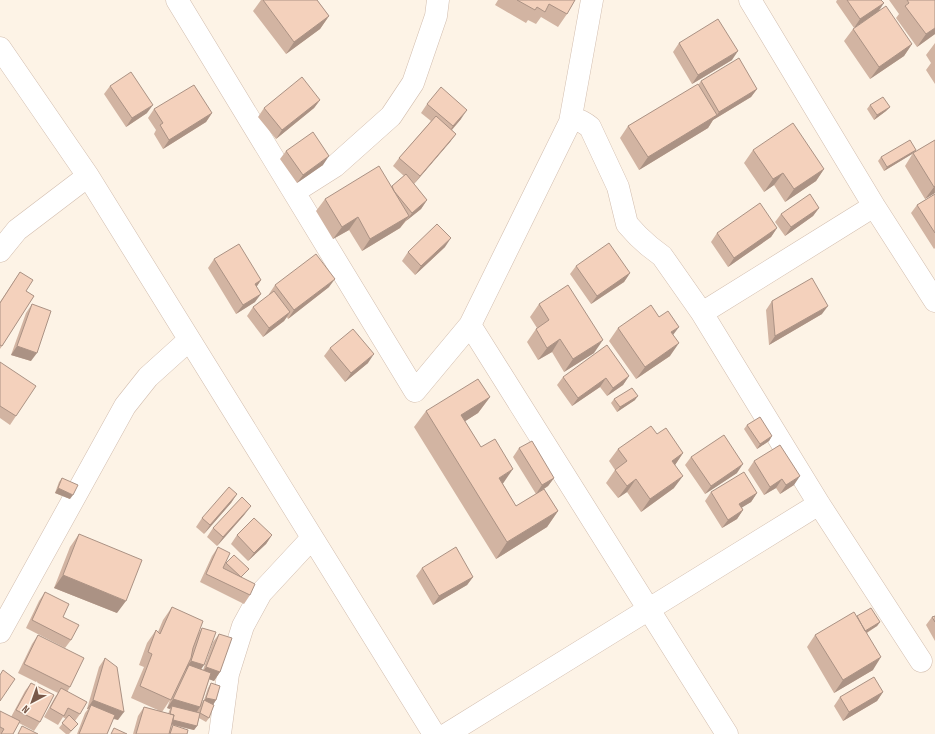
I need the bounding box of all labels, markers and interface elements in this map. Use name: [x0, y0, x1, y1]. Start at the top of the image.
north arrow: [12, 682, 52, 722]
text: N: [19, 702, 32, 716]

